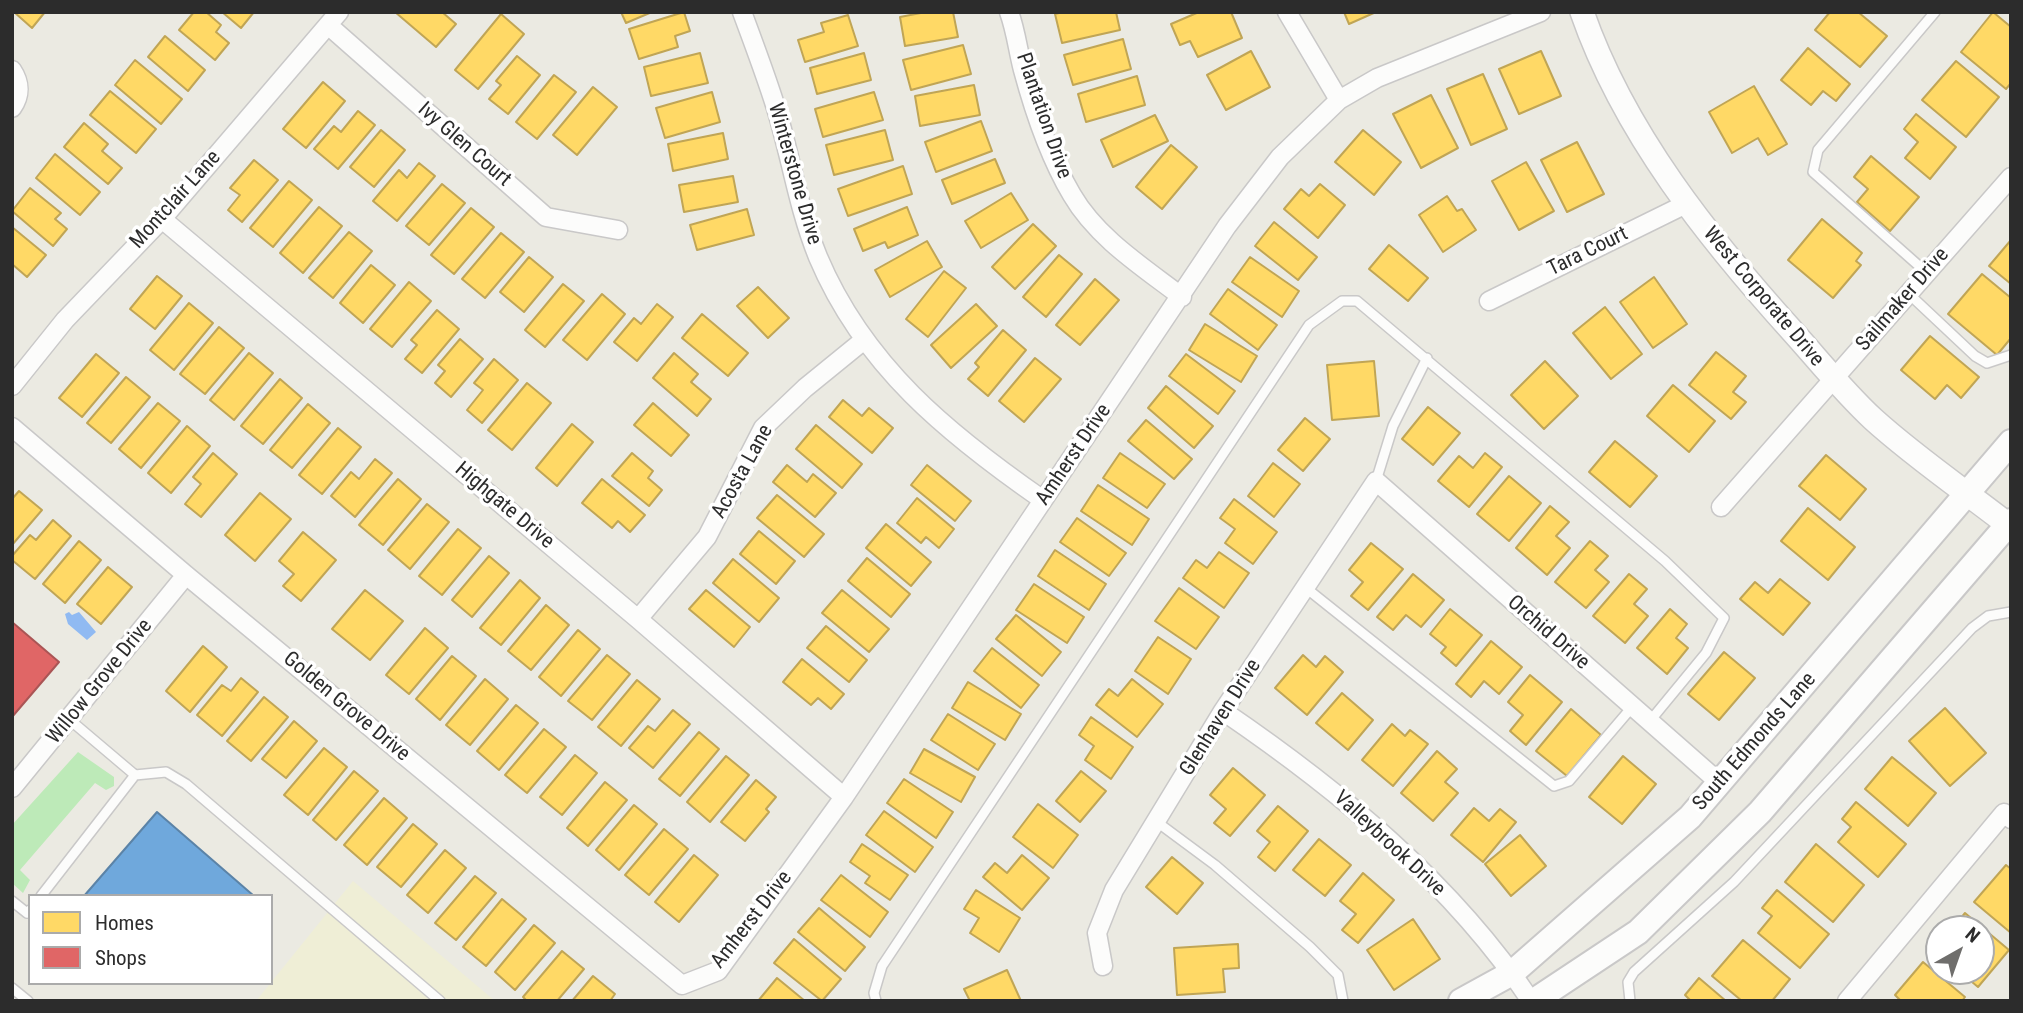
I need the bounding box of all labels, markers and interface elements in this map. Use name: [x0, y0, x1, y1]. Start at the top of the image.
street label: Plantation Drive: [1010, 50, 1076, 182]
street label: Ivy Glen Court: [412, 98, 516, 192]
street label: Winterstone Drive: [762, 100, 826, 248]
street label: Montclair Lane: [125, 146, 227, 254]
street label: Tara Court: [1544, 222, 1632, 282]
street label: West Corporate Drive: [1697, 222, 1829, 372]
street label: Sailmaker Drive: [1851, 243, 1955, 357]
street label: Amherst Drive: [1031, 400, 1117, 510]
street label: Acosta Lane: [707, 421, 779, 523]
street label: Highgate Drive: [449, 457, 559, 555]
street label: Orchid Drive: [1502, 590, 1594, 676]
street label: Willow Grove Drive: [42, 614, 158, 750]
street label: Golden Grove Drive: [278, 647, 414, 767]
street label: Glenhaven Drive: [1175, 655, 1267, 781]
street label: South Edmonds Lane: [1688, 668, 1822, 816]
street label: Valleybrook Drive: [1328, 786, 1450, 902]
street label: Amherst Drive: [706, 866, 798, 974]
legend: [28, 894, 273, 985]
text: Homes: [95, 911, 154, 935]
north arrow: [1925, 915, 1995, 985]
text: N: [1961, 923, 1984, 948]
text: Shops: [95, 946, 147, 970]

